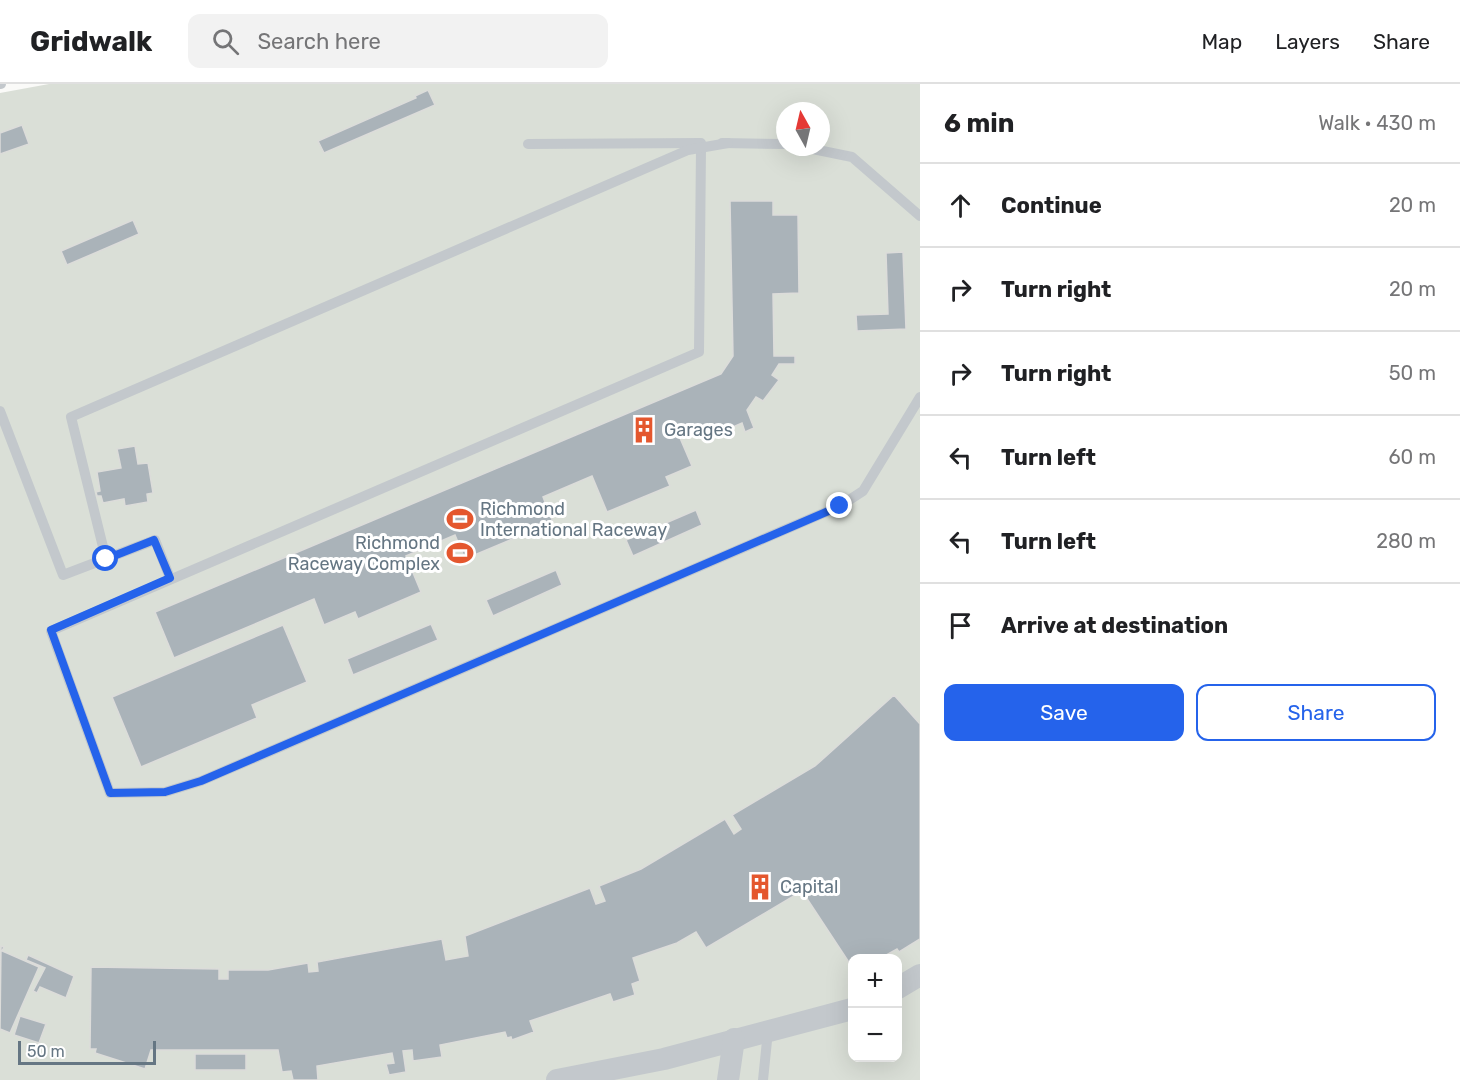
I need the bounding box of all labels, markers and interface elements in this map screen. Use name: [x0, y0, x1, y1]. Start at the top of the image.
search box: [188, 14, 608, 68]
text: Gridwalk: [30, 25, 152, 58]
icon: search: [209, 25, 242, 58]
text: Search here: [257, 28, 381, 55]
text: Map: [1201, 29, 1242, 54]
text: Layers: [1275, 29, 1340, 54]
text: Share: [1373, 29, 1430, 54]
north arrow: [776, 102, 830, 156]
text: 6 min: [944, 108, 1014, 139]
text: Walk · 430 m: [1318, 111, 1436, 135]
icon: ahead: [944, 189, 977, 222]
text: Continue: [1001, 192, 1102, 219]
text: 20 m: [1389, 193, 1436, 217]
icon: right: [944, 273, 977, 306]
text: Turn right: [1001, 276, 1111, 303]
text: 20 m: [1389, 277, 1436, 301]
icon: right: [944, 357, 977, 390]
text: Turn right: [1001, 360, 1111, 387]
text: 50 m: [1389, 361, 1436, 385]
building icon: Garages: [629, 415, 659, 445]
place label: Garages: [664, 419, 733, 441]
icon: left: [944, 441, 977, 474]
text: Turn left: [1001, 444, 1096, 471]
text: 60 m: [1389, 445, 1436, 469]
route end: [826, 492, 852, 518]
place label: Richmond International Raceway: [480, 498, 667, 541]
sports icon: Richmond International Raceway: [445, 504, 475, 534]
icon: left: [944, 525, 977, 558]
text: Turn left: [1001, 528, 1096, 555]
text: 280 m: [1376, 529, 1436, 553]
place label: Richmond Raceway Complex: [288, 532, 440, 575]
sports icon: Richmond Raceway Complex: [445, 538, 475, 568]
route start: [92, 545, 118, 571]
icon: arrive: [944, 609, 977, 642]
text: Arrive at destination: [1001, 612, 1228, 639]
button: Save: [944, 684, 1184, 741]
button: Share: [1196, 684, 1436, 741]
building icon: Capital: [745, 872, 775, 902]
place label: Capital: [780, 876, 838, 898]
map controls: [848, 954, 902, 1062]
button: +: [848, 954, 902, 1008]
button: −: [848, 1008, 902, 1062]
scale bar: [18, 1038, 156, 1066]
text: 50 m: [27, 1042, 65, 1061]

